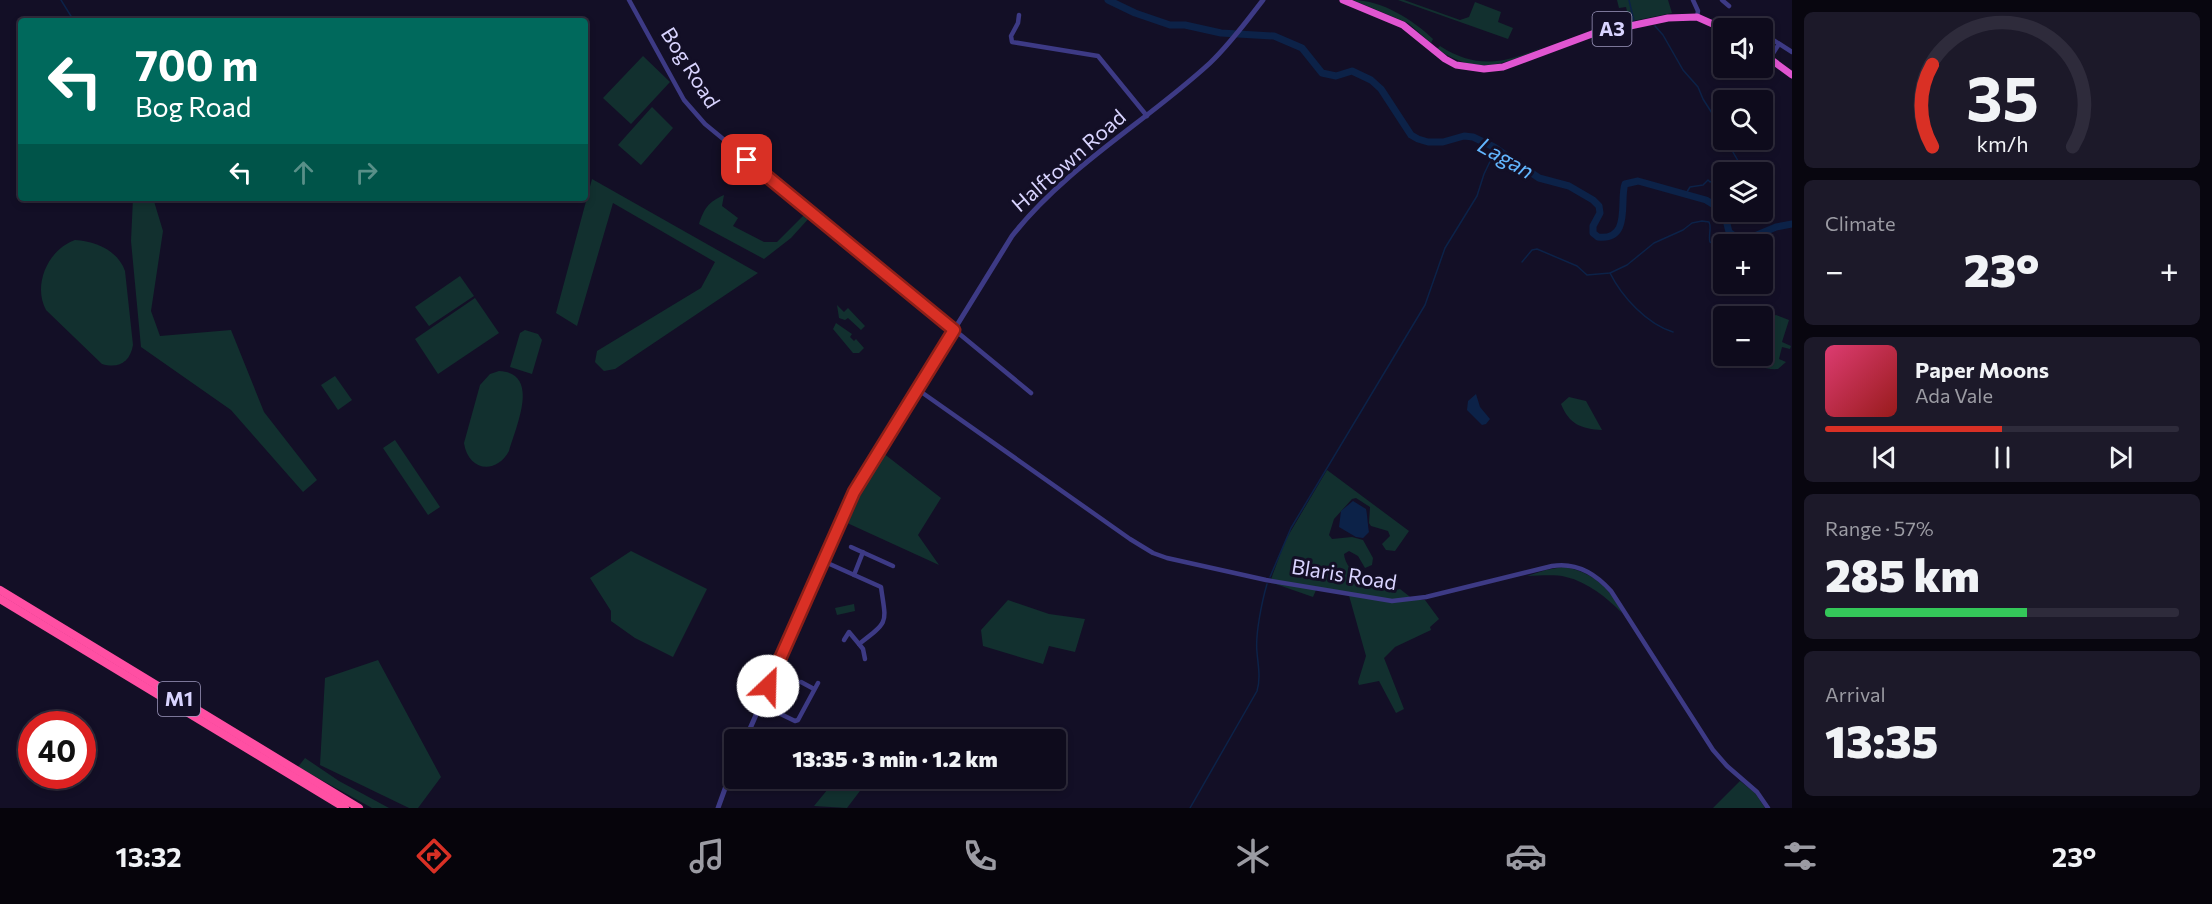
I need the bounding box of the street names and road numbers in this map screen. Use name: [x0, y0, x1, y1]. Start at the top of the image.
road number: A3: [1592, 12, 1632, 46]
street label: Bog Road: [657, 22, 726, 112]
street label: Halftown Road: [1006, 104, 1130, 216]
street label: Blaris Road: [1290, 553, 1399, 594]
road number: M1: [158, 682, 200, 716]

